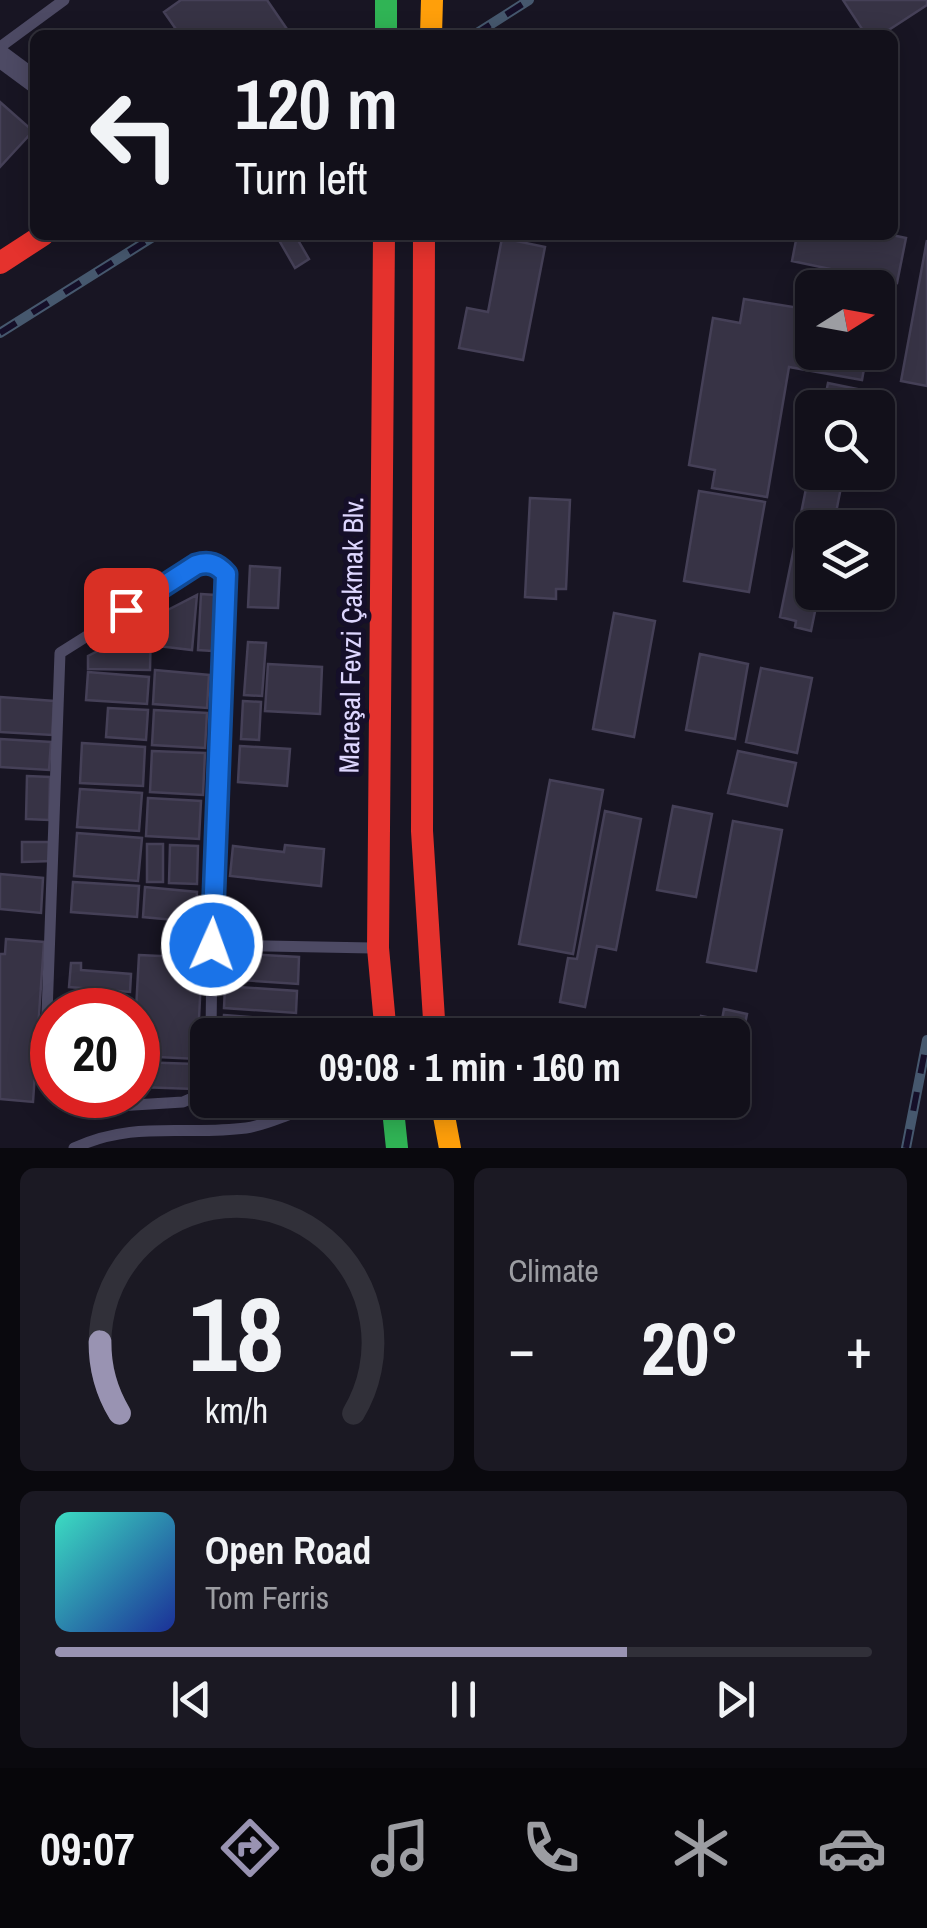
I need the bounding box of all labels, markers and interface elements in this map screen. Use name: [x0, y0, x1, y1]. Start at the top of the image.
text: 120 m: [235, 57, 398, 151]
icon: left: [70, 70, 200, 200]
text: Turn left: [235, 147, 367, 208]
north arrow: [795, 270, 895, 370]
map controls: [795, 270, 895, 610]
button: search: [795, 390, 895, 490]
street label: Mareşal Fevzi Çakmak Blv.: [330, 496, 372, 774]
button: layers: [795, 510, 895, 610]
pin: [84, 568, 169, 653]
icon: arrive: [99, 583, 154, 638]
position arrow: [160, 893, 264, 997]
speed limit sign: 20: [30, 988, 160, 1118]
text: 09:08 · 1 min · 160 m: [319, 1042, 621, 1093]
text: Climate: [509, 1249, 599, 1292]
text: 18: [189, 1263, 284, 1403]
text: 20°: [641, 1297, 739, 1398]
text: −: [509, 1311, 535, 1385]
text: +: [846, 1311, 872, 1385]
text: km/h: [205, 1386, 269, 1434]
text: Open Road: [205, 1525, 371, 1576]
text: Tom Ferris: [205, 1576, 329, 1619]
icon: previous: [164, 1672, 219, 1727]
icon: pause: [436, 1672, 491, 1727]
icon: next: [708, 1672, 763, 1727]
icon: directions: [215, 1813, 285, 1883]
icon: music: [365, 1813, 435, 1883]
icon: phone: [516, 1813, 586, 1883]
icon: climate: [666, 1813, 736, 1883]
icon: car: [817, 1813, 887, 1883]
text: 09:07: [40, 1818, 135, 1879]

